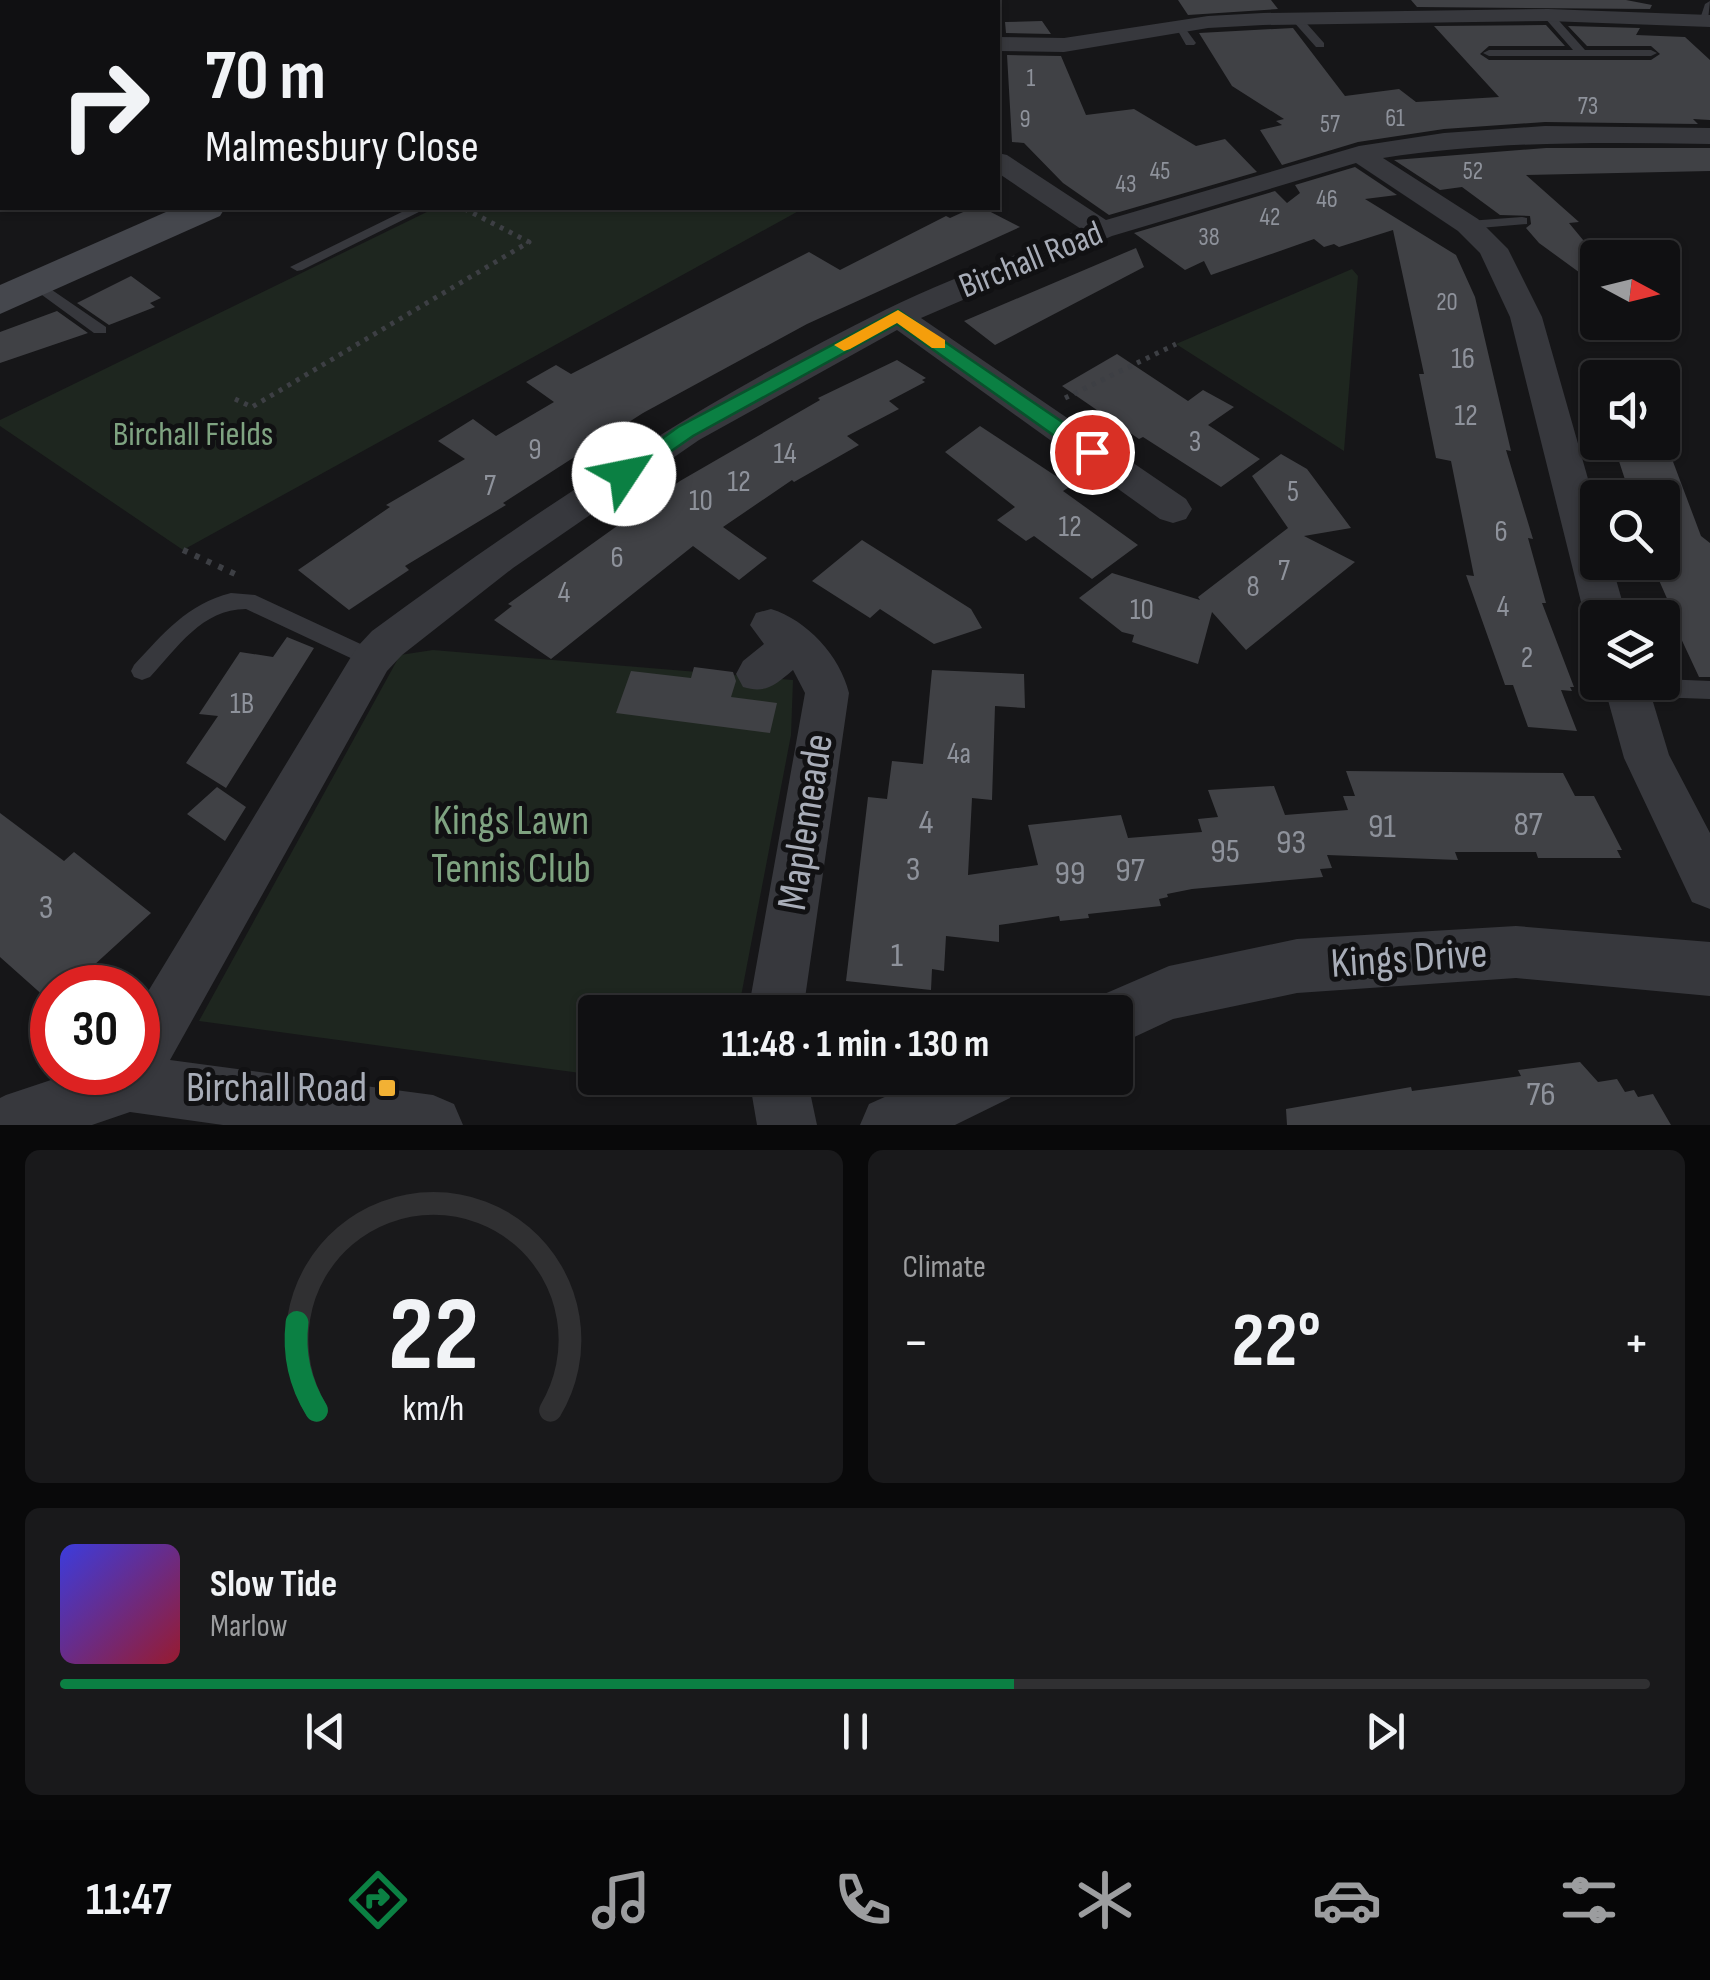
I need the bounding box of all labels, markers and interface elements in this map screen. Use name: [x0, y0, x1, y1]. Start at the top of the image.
text: 70 m: [205, 35, 326, 119]
icon: right: [40, 40, 170, 170]
house number: 1: [1027, 63, 1036, 94]
house number: 73: [1578, 91, 1598, 122]
house number: 61: [1385, 103, 1405, 134]
house number: 9: [1019, 104, 1031, 135]
house number: 57: [1320, 109, 1340, 140]
text: Malmesbury Close: [205, 120, 479, 175]
house number: 45: [1150, 156, 1170, 187]
house number: 52: [1463, 156, 1483, 187]
house number: 43: [1115, 169, 1137, 200]
house number: 46: [1316, 184, 1338, 215]
house number: 42: [1260, 202, 1280, 233]
street label: Birchall Road: [953, 212, 1109, 308]
house number: 38: [1198, 222, 1220, 253]
north arrow: [1580, 240, 1680, 340]
map controls: [1580, 240, 1680, 700]
house number: 20: [1436, 287, 1458, 318]
house number: 16: [1451, 341, 1475, 377]
button: sound: [1580, 360, 1680, 460]
house number: 12: [1454, 398, 1478, 434]
pin: [1050, 410, 1135, 495]
park label: Birchall Fields: [113, 413, 273, 456]
position arrow: [572, 422, 676, 526]
house number: 3: [1189, 424, 1201, 460]
icon: arrive: [1065, 425, 1120, 480]
house number: 9: [528, 432, 542, 468]
house number: 14: [773, 436, 797, 472]
house number: 12: [727, 464, 751, 500]
house number: 7: [484, 468, 496, 504]
house number: 5: [1287, 474, 1299, 510]
button: search: [1580, 480, 1680, 580]
house number: 10: [689, 483, 713, 519]
house number: 12: [1058, 509, 1082, 545]
house number: 6: [1494, 514, 1508, 550]
house number: 6: [610, 540, 624, 576]
house number: 7: [1278, 553, 1290, 589]
house number: 8: [1246, 569, 1260, 605]
house number: 4: [558, 575, 570, 611]
house number: 4: [1497, 589, 1509, 625]
house number: 10: [1130, 592, 1154, 628]
button: layers: [1580, 600, 1680, 700]
house number: 2: [1521, 640, 1533, 676]
house number: 1B: [230, 686, 254, 722]
street label: Maplemeade: [767, 730, 845, 914]
house number: 4a: [947, 736, 971, 772]
park label: Kings Lawn Tennis Club: [431, 796, 591, 895]
house number: 4: [919, 801, 933, 844]
house number: 87: [1513, 803, 1543, 846]
house number: 91: [1368, 805, 1396, 848]
house number: 93: [1276, 821, 1306, 864]
house number: 95: [1210, 830, 1240, 873]
house number: 3: [906, 848, 920, 891]
house number: 97: [1115, 849, 1145, 892]
house number: 99: [1054, 852, 1086, 895]
house number: 3: [39, 886, 53, 929]
street label: Kings Drive: [1329, 928, 1489, 990]
house number: 1: [891, 934, 903, 977]
speed limit sign: 30: [30, 965, 160, 1095]
text: 11:48 · 1 min · 130 m: [722, 1022, 989, 1067]
place label: Birchall Road: [186, 1063, 367, 1114]
house number: 76: [1526, 1073, 1556, 1116]
marker: Birchall Road: [376, 1077, 398, 1099]
text: Climate: [903, 1248, 986, 1287]
text: 22: [388, 1274, 479, 1399]
text: 22°: [1232, 1297, 1321, 1388]
text: −: [903, 1310, 929, 1377]
text: +: [1623, 1310, 1650, 1377]
text: km/h: [403, 1388, 465, 1431]
text: Slow Tide: [210, 1562, 337, 1607]
text: Marlow: [210, 1607, 288, 1646]
icon: previous: [298, 1704, 353, 1759]
icon: pause: [828, 1704, 883, 1759]
icon: next: [1358, 1704, 1413, 1759]
icon: directions: [343, 1865, 413, 1935]
icon: music: [586, 1865, 656, 1935]
icon: phone: [828, 1865, 898, 1935]
icon: climate: [1070, 1865, 1140, 1935]
icon: car: [1312, 1865, 1382, 1935]
icon: filters: [1554, 1865, 1624, 1935]
text: 11:47: [86, 1873, 171, 1928]

